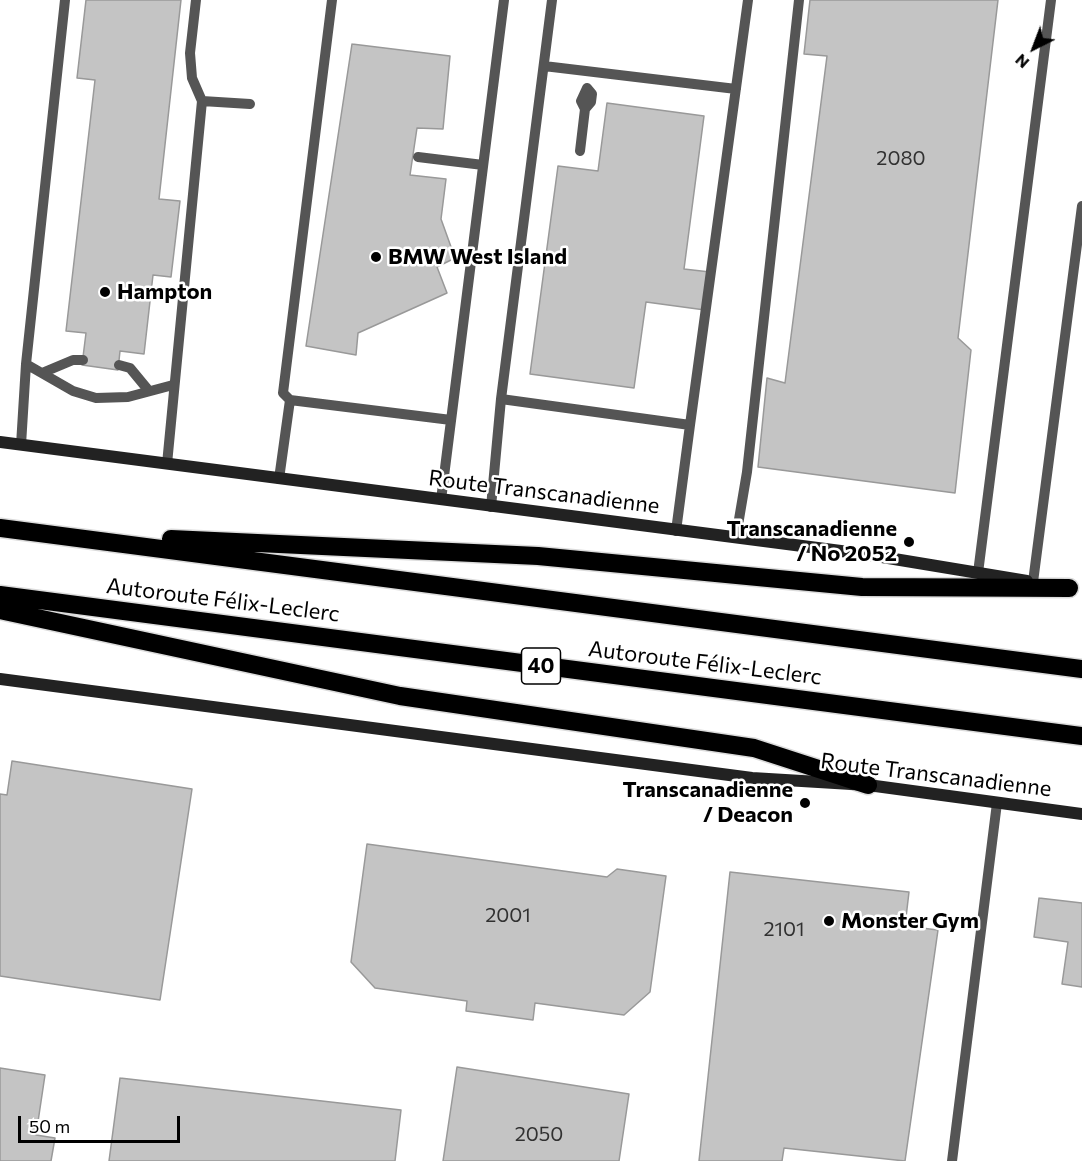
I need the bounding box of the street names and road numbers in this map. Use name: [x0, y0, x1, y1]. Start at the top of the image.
street label: Route Transcanadienne: [427, 465, 661, 519]
street label: Autoroute Félix-Leclerc: [105, 573, 341, 627]
street label: Autoroute Félix-Leclerc: [587, 636, 823, 690]
road number: 40: [522, 648, 560, 684]
street label: Route Transcanadienne: [819, 748, 1053, 802]

